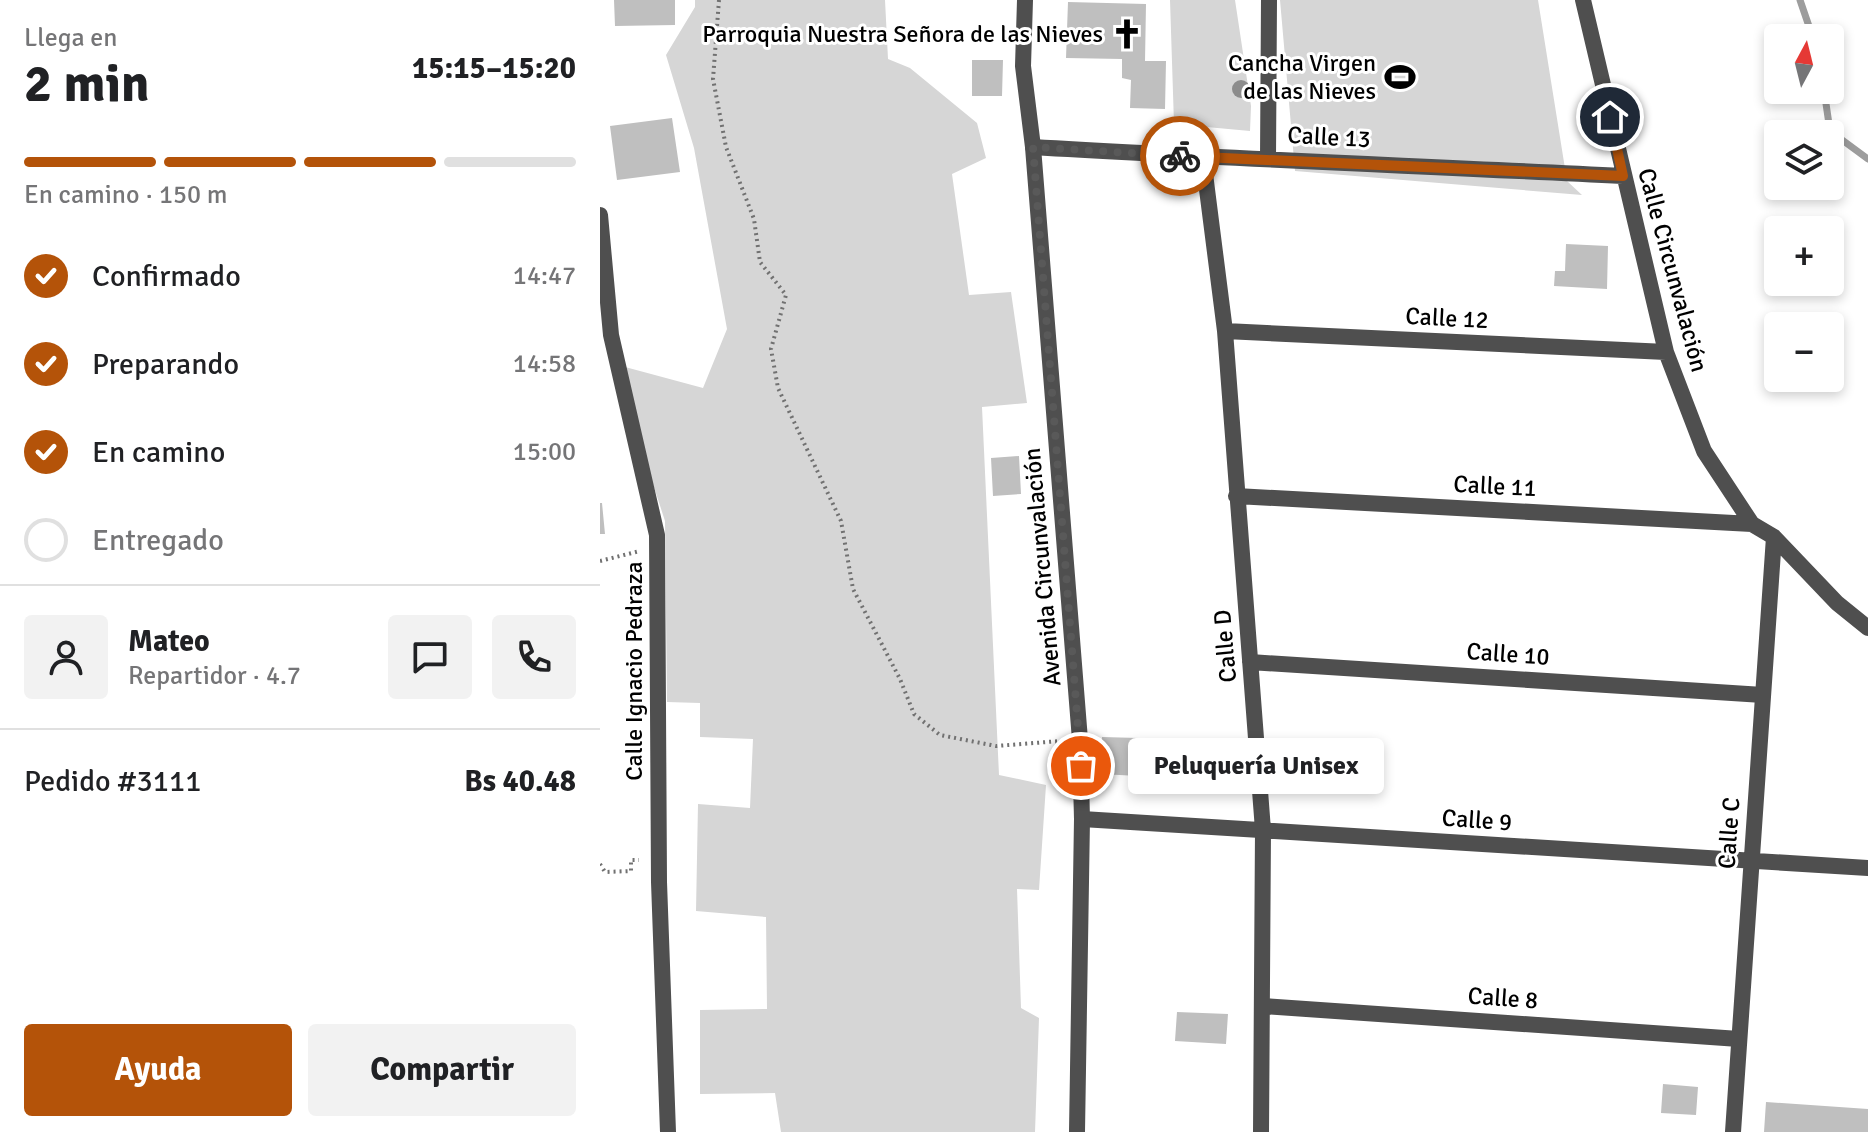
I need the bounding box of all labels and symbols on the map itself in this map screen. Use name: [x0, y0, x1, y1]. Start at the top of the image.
church icon: Parroquia Nuestra Señora de las Nieves: [1110, 17, 1144, 51]
place label: Parroquia Nuestra Señora de las Nieves: [702, 19, 1103, 49]
north arrow: [1764, 24, 1844, 104]
place label: Cancha Virgen de las Nieves: [1228, 48, 1376, 106]
sports icon: Cancha Virgen de las Nieves: [1383, 60, 1417, 94]
pin: [1576, 83, 1644, 151]
courier: [1140, 116, 1220, 196]
street label: Calle 13: [1287, 120, 1371, 154]
street label: Calle Circunvalación: [1631, 165, 1715, 375]
street label: Calle 12: [1405, 301, 1489, 335]
street label: Avenida Circunvalación: [1017, 447, 1067, 687]
street label: Calle 11: [1453, 469, 1537, 503]
street label: Calle Ignacio Pedraza: [619, 561, 649, 781]
street label: Calle D: [1207, 608, 1243, 684]
street label: Calle 10: [1465, 636, 1551, 672]
pin: [1047, 732, 1115, 800]
callout: Peluquería Unisex: [1129, 738, 1385, 794]
street label: Calle C: [1712, 796, 1746, 870]
street label: Calle 9: [1441, 803, 1513, 837]
street label: Calle 8: [1467, 981, 1539, 1015]

